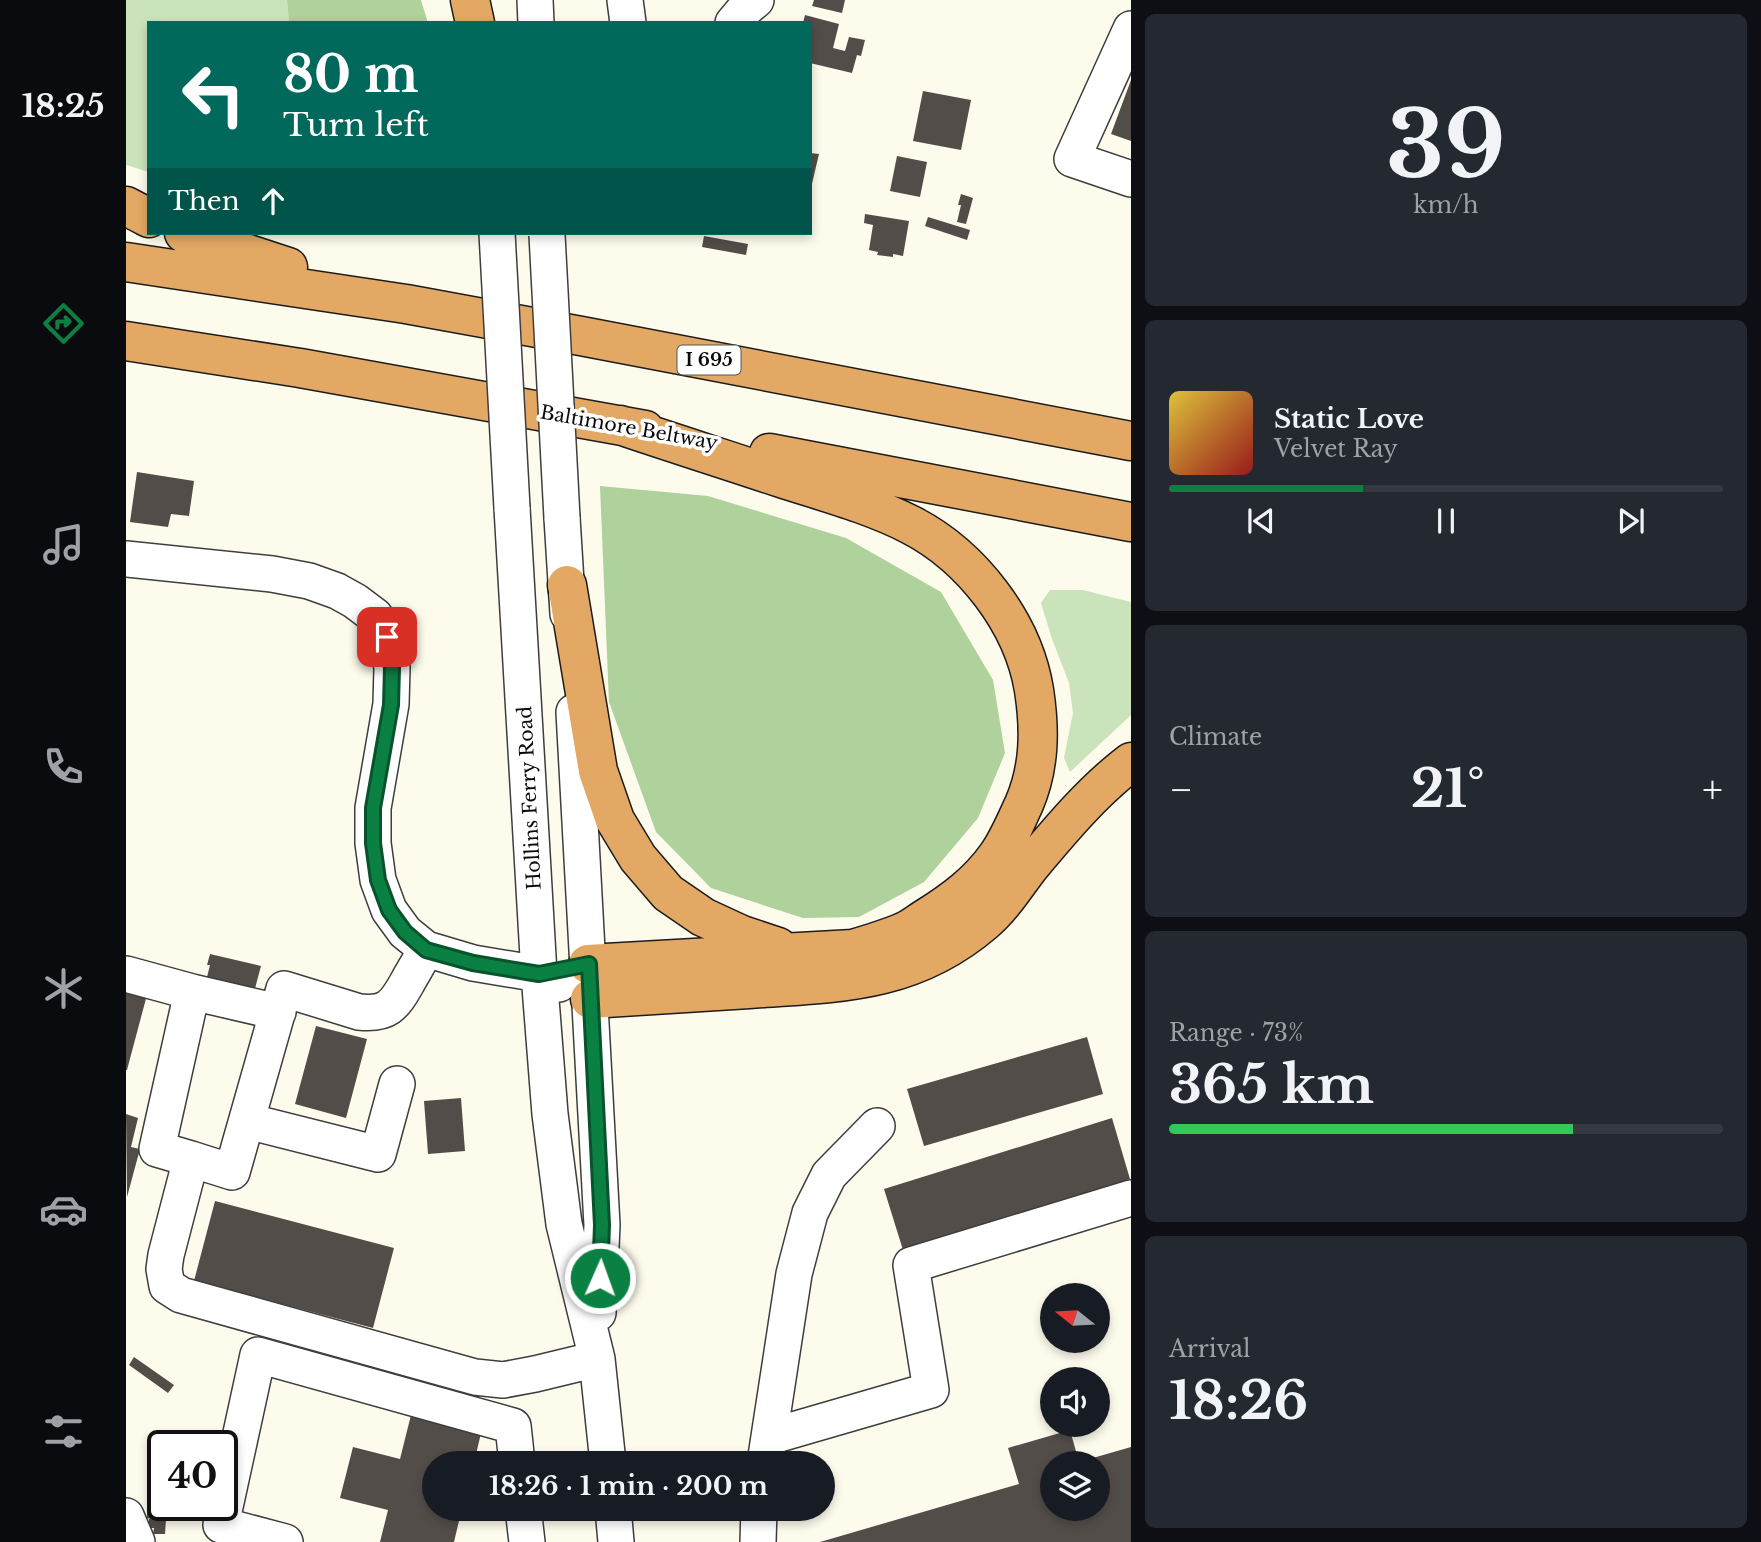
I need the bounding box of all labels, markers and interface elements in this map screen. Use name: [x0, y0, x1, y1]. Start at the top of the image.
text: 80 m: [283, 44, 418, 105]
icon: left: [168, 49, 259, 140]
text: 18:25: [21, 86, 105, 126]
text: 39: [1386, 89, 1506, 202]
text: Turn left: [283, 105, 429, 145]
icon: ahead: [254, 182, 292, 220]
text: Then: [168, 185, 240, 217]
text: km/h: [1413, 191, 1479, 219]
icon: directions: [39, 299, 88, 348]
road number: I 695: [678, 346, 740, 374]
street label: Baltimore Beltway: [538, 401, 720, 454]
text: Static Love: [1274, 403, 1424, 435]
text: Velvet Ray: [1274, 435, 1398, 463]
icon: previous: [1242, 502, 1280, 540]
icon: pause: [1427, 502, 1465, 540]
icon: next: [1612, 502, 1650, 540]
icon: music: [39, 520, 88, 569]
pin: [357, 607, 417, 667]
icon: arrive: [368, 618, 406, 656]
street label: Hollins Ferry Road: [513, 705, 546, 890]
text: Climate: [1169, 723, 1262, 751]
icon: phone: [39, 742, 88, 791]
text: 21°: [1411, 757, 1485, 821]
text: −: [1169, 766, 1193, 813]
text: +: [1702, 766, 1723, 813]
icon: climate: [39, 964, 88, 1013]
text: Range · 73%: [1169, 1019, 1303, 1047]
text: 365 km: [1169, 1053, 1374, 1117]
icon: car: [39, 1185, 88, 1234]
position arrow: [563, 1241, 637, 1315]
north arrow: [1040, 1283, 1110, 1353]
map controls: [1040, 1283, 1110, 1521]
text: Arrival: [1169, 1335, 1250, 1363]
button: sound: [1040, 1367, 1110, 1437]
text: 18:26: [1169, 1369, 1308, 1433]
icon: filters: [39, 1407, 88, 1456]
speed limit sign: 40: [147, 1430, 238, 1521]
button: layers: [1040, 1451, 1110, 1521]
text: 18:26 · 1 min · 200 m: [489, 1470, 768, 1502]

